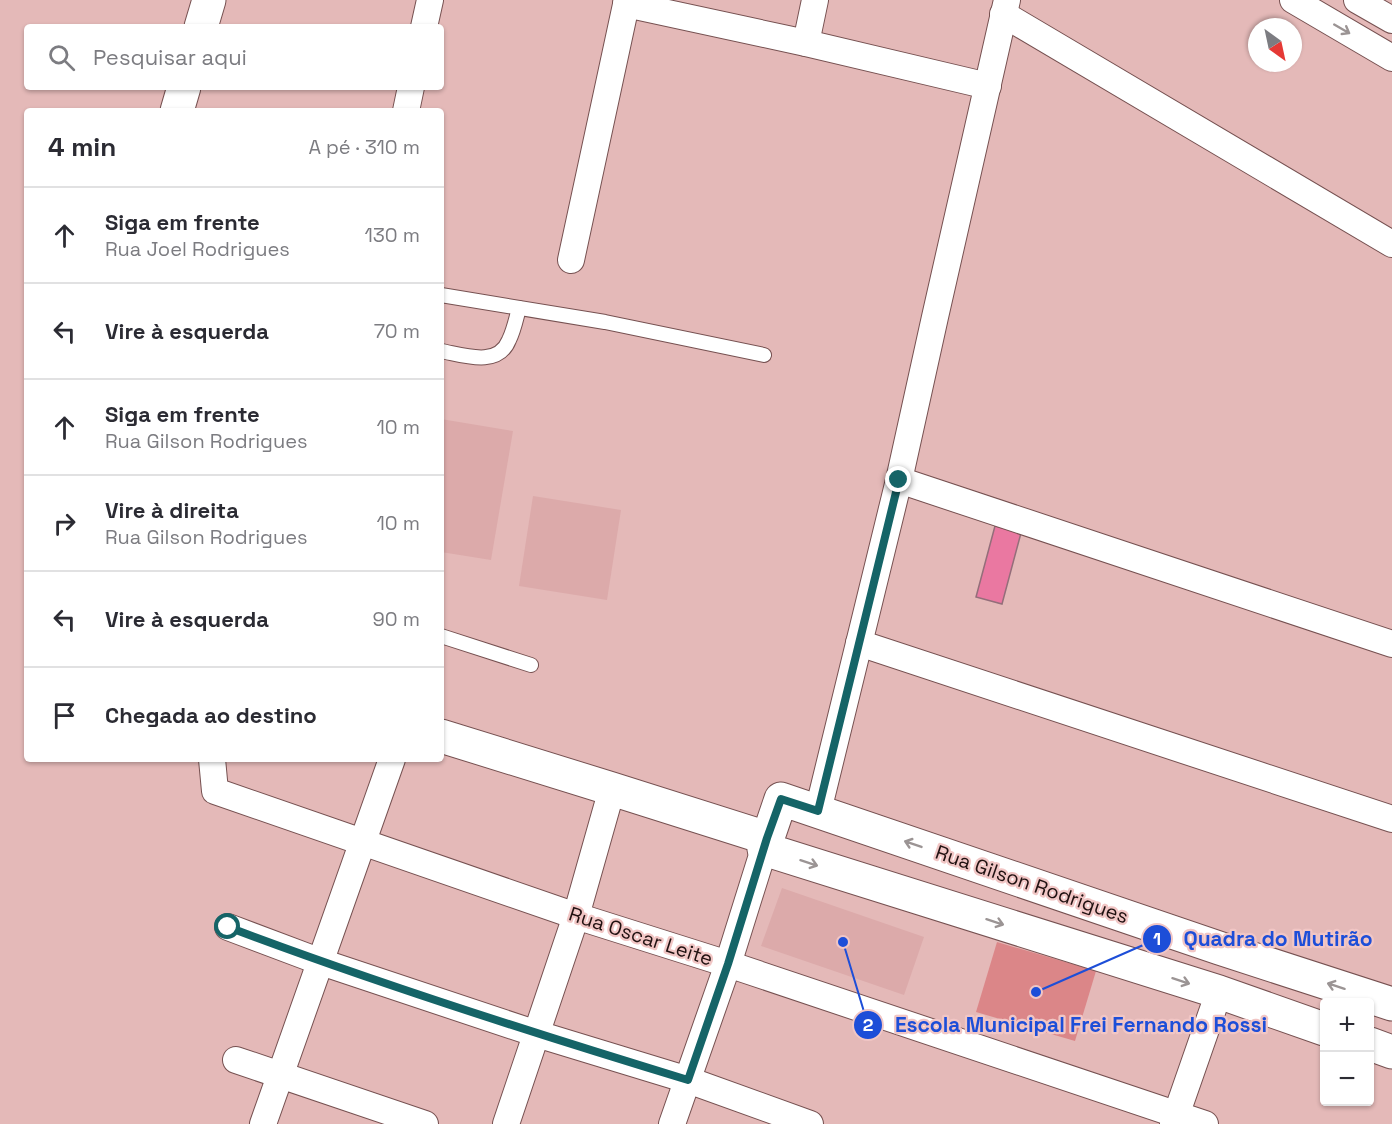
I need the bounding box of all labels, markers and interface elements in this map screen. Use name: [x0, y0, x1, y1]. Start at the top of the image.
north arrow: [1248, 18, 1302, 72]
search box: [24, 24, 444, 90]
one-way arrow: [1333, 24, 1350, 36]
icon: search: [45, 41, 78, 74]
text: Pesquisar aqui: [93, 43, 247, 71]
text: 4 min: [48, 130, 116, 164]
text: A pé · 310 m: [308, 134, 420, 160]
text: Siga em frente: [105, 208, 260, 236]
icon: ahead: [48, 219, 81, 252]
text: 130 m: [364, 222, 420, 248]
text: Rua Joel Rodrigues: [105, 236, 290, 262]
icon: left: [48, 315, 81, 348]
text: Vire à esquerda: [105, 317, 269, 345]
text: 70 m: [374, 318, 420, 344]
text: Siga em frente: [105, 400, 260, 428]
icon: ahead: [48, 411, 81, 444]
text: 10 m: [376, 414, 420, 440]
text: Rua Gilson Rodrigues: [105, 428, 308, 454]
route end: [885, 466, 911, 492]
text: Vire à direita: [105, 496, 239, 524]
icon: right: [48, 507, 81, 540]
text: 10 m: [376, 510, 420, 536]
text: Rua Gilson Rodrigues: [105, 524, 308, 550]
icon: left: [48, 603, 81, 636]
text: Vire à esquerda: [105, 605, 269, 633]
text: 90 m: [373, 606, 420, 632]
icon: arrive: [48, 699, 81, 732]
text: Chegada ao destino: [105, 701, 317, 729]
one-way arrow: [904, 837, 923, 848]
street label: Rua Gilson Rodrigues: [932, 839, 1132, 929]
one-way arrow: [799, 858, 818, 869]
street label: Rua Oscar Leite: [566, 900, 716, 972]
route start: [214, 913, 240, 939]
one-way arrow: [985, 917, 1004, 928]
callout: Quadra do Mutirão: [1142, 919, 1385, 958]
text: Quadra do Mutirão: [1183, 925, 1373, 952]
text: 1: [1153, 927, 1161, 950]
one-way arrow: [1171, 976, 1190, 987]
one-way arrow: [1327, 980, 1346, 991]
map controls: [1320, 998, 1374, 1106]
button: +: [1320, 998, 1374, 1052]
callout: Escola Municipal Frei Fernando Rossi: [853, 1005, 1280, 1044]
text: Escola Municipal Frei Fernando Rossi: [895, 1011, 1267, 1038]
text: 2: [863, 1013, 874, 1036]
button: −: [1320, 1052, 1374, 1106]

